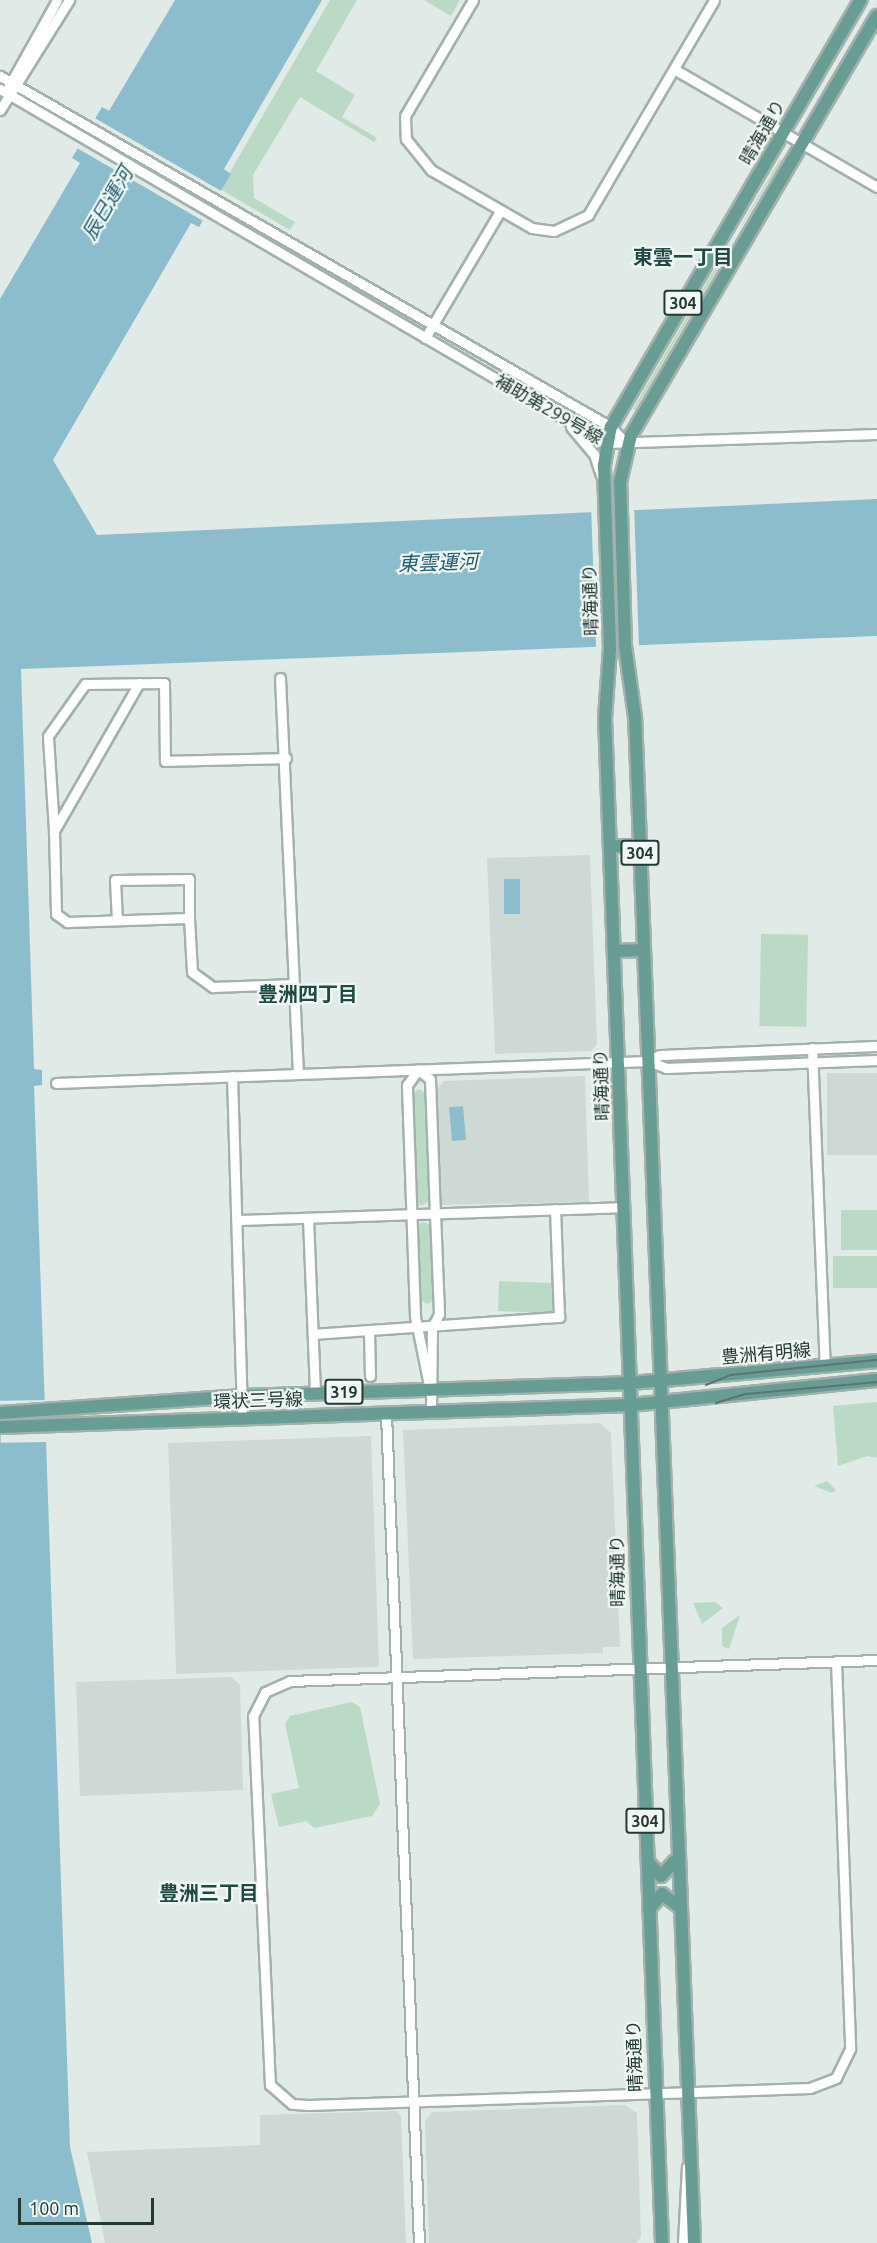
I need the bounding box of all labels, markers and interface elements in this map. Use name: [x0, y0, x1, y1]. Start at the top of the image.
street label: 晴海通り: [735, 95, 789, 169]
water label: 辰巳運河: [77, 162, 137, 244]
district label: 東雲一丁目: [633, 244, 733, 268]
road number: 304: [662, 290, 704, 316]
street label: 補助第299号線: [491, 370, 607, 448]
water label: 東雲運河: [398, 549, 478, 575]
street label: 晴海通り: [578, 564, 602, 636]
road number: 304: [619, 840, 661, 866]
district label: 豊洲四丁目: [258, 981, 358, 1005]
street label: 晴海通り: [589, 1049, 613, 1121]
street label: 豊洲有明線: [720, 1338, 812, 1368]
road number: 319: [323, 1379, 365, 1405]
street label: 環状三号線: [213, 1388, 303, 1412]
street label: 晴海通り: [606, 1535, 628, 1607]
road number: 304: [624, 1808, 666, 1834]
district label: 豊洲三丁目: [159, 1880, 259, 1904]
street label: 晴海通り: [622, 2020, 646, 2092]
scale bar: [21, 2186, 158, 2224]
text: 100 m: [29, 2198, 79, 2218]

